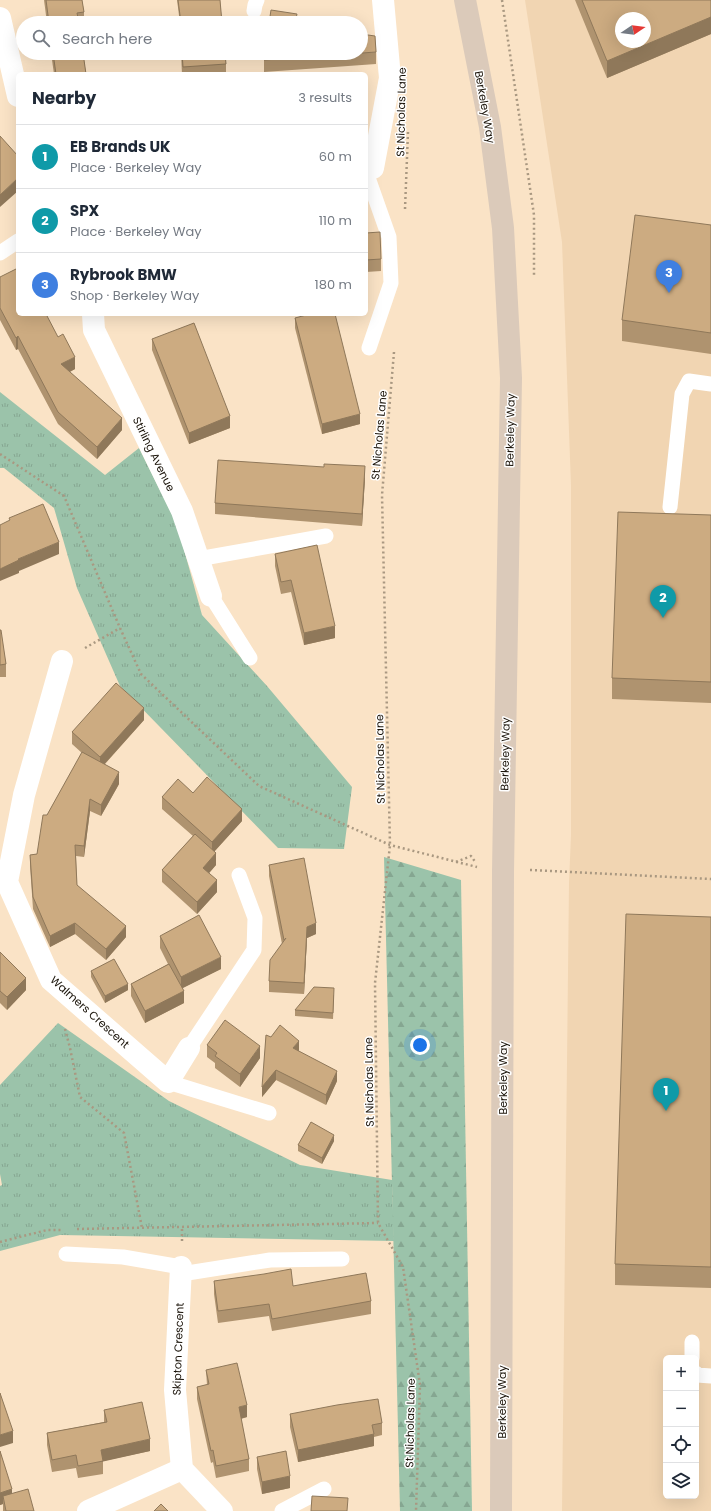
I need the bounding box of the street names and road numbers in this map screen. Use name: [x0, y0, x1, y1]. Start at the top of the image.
street label: St Nicholas Lane: [392, 67, 410, 157]
street label: Berkeley Way: [471, 70, 499, 145]
street label: St Nicholas Lane: [367, 390, 391, 480]
street label: Berkeley Way: [501, 392, 519, 467]
street label: Stirling Avenue: [129, 414, 179, 494]
street label: St Nicholas Lane: [371, 714, 389, 804]
street label: Berkeley Way: [496, 716, 514, 791]
street label: Walmers Crescent: [47, 972, 133, 1052]
street label: St Nicholas Lane: [360, 1037, 378, 1127]
street label: Berkeley Way: [495, 1041, 511, 1115]
street label: Skipton Crescent: [168, 1302, 188, 1396]
street label: Berkeley Way: [494, 1365, 510, 1439]
street label: St Nicholas Lane: [401, 1378, 419, 1468]

